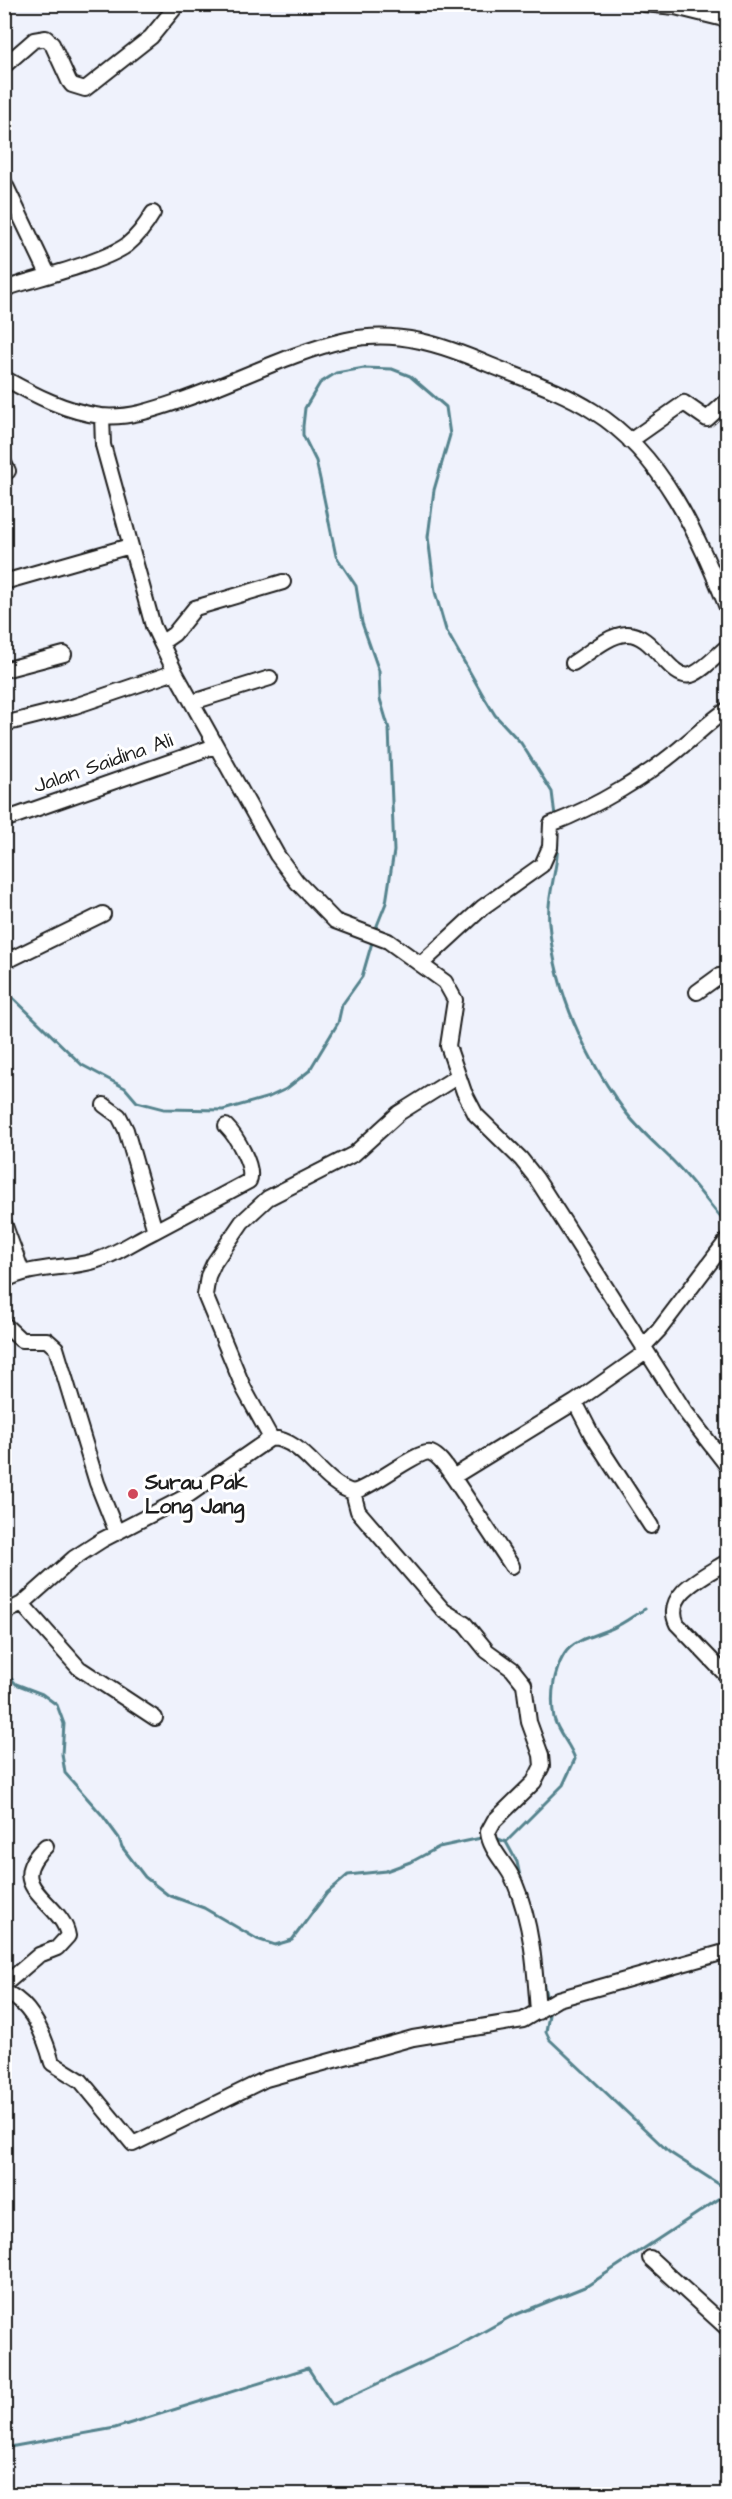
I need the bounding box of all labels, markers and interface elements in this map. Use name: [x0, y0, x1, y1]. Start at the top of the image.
street label: Jalan Saidina Ali: [29, 726, 177, 800]
place label: Surau Pak Long Jang: [144, 1468, 248, 1523]
marker: Surau Pak Long Jang: [126, 1487, 140, 1501]

